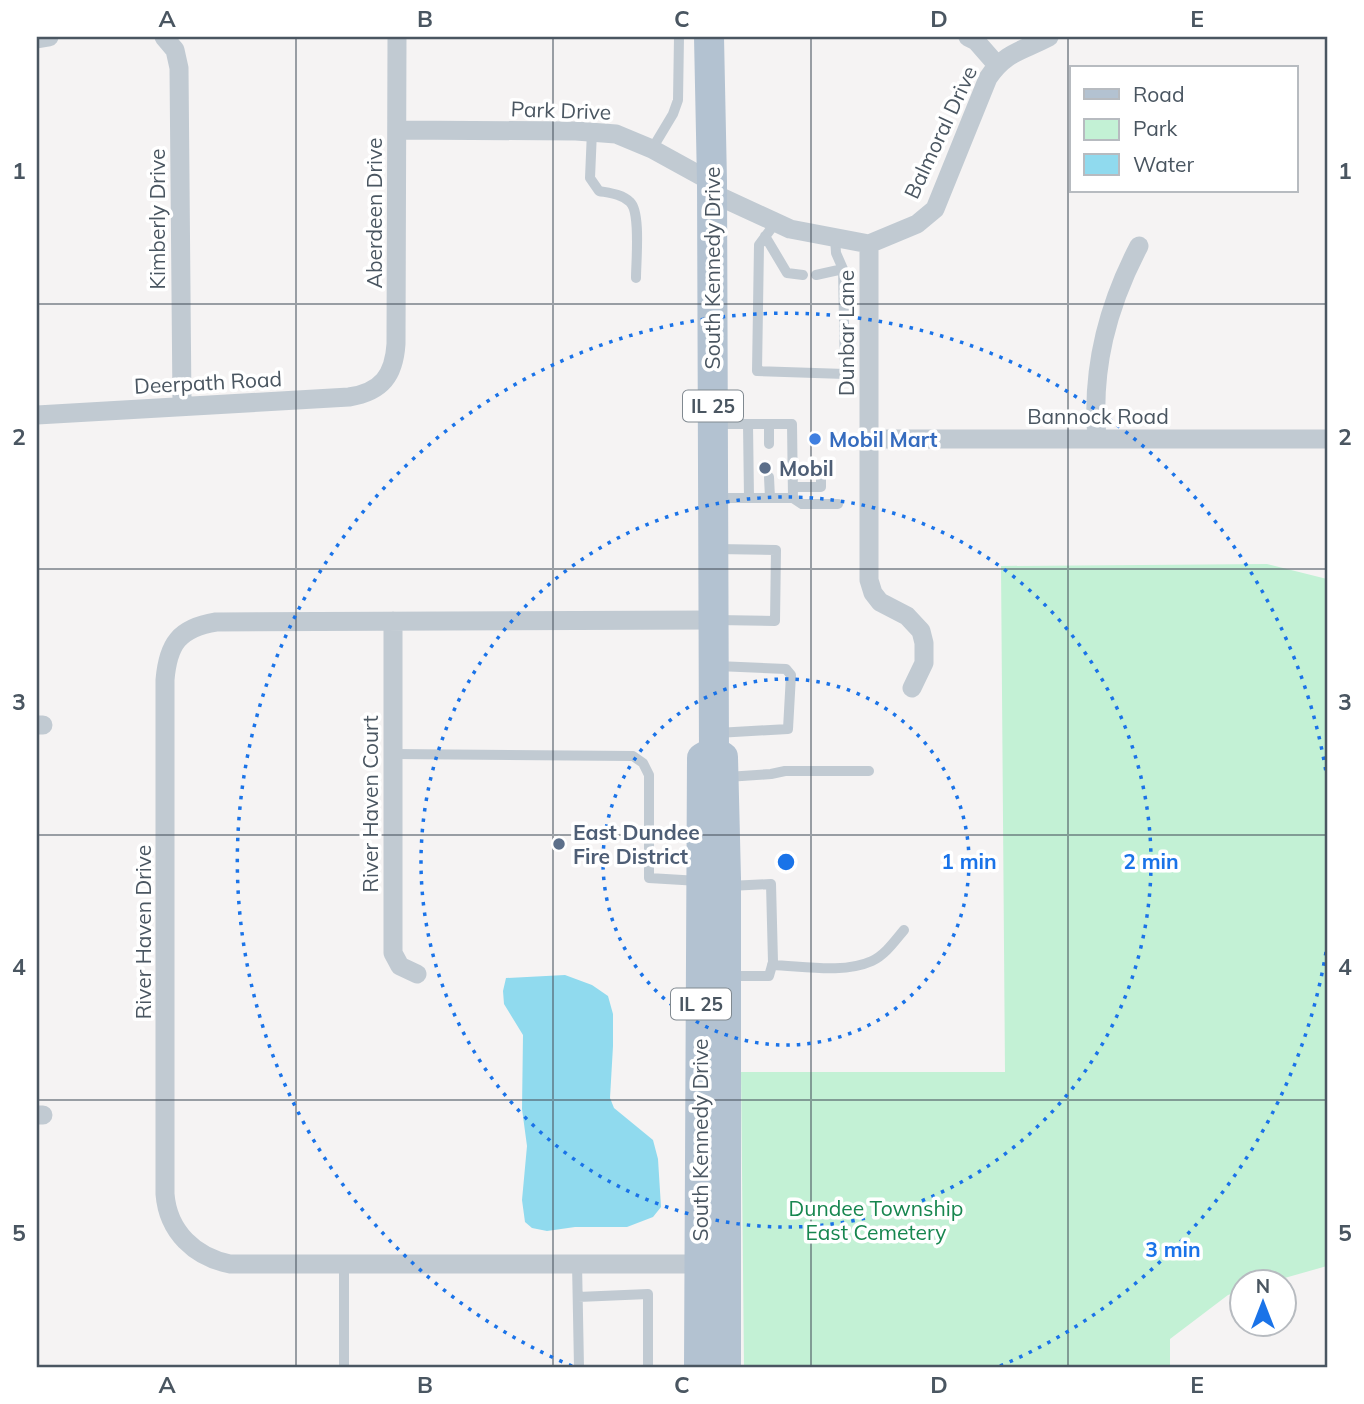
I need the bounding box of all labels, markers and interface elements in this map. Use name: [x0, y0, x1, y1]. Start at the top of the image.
text: A: [158, 4, 176, 33]
text: B: [417, 4, 433, 33]
text: C: [674, 4, 690, 33]
text: D: [930, 4, 948, 33]
text: E: [1190, 4, 1204, 33]
street label: Balmoral Drive: [898, 61, 982, 203]
legend: [1070, 66, 1298, 192]
text: Road: [1133, 81, 1184, 107]
street label: Park Drive: [510, 95, 612, 125]
text: Park: [1133, 115, 1177, 141]
street label: Aberdeen Drive: [361, 138, 387, 288]
street label: Kimberly Drive: [144, 149, 170, 289]
text: Water: [1133, 151, 1194, 177]
text: 1: [12, 156, 26, 185]
text: 1: [1338, 156, 1352, 185]
street label: South Kennedy Drive: [699, 167, 725, 369]
street label: Dunbar Lane: [833, 270, 859, 396]
street label: Deerpath Road: [133, 365, 283, 399]
road number: IL 25: [683, 390, 743, 422]
street label: Bannock Road: [1027, 403, 1169, 429]
text: 2: [12, 422, 26, 451]
text: 2: [1338, 422, 1352, 451]
place label: Mobil Mart: [829, 426, 938, 452]
marker: Mobil Mart: [807, 431, 823, 447]
place label: Mobil: [779, 455, 834, 481]
marker: Mobil: [757, 460, 773, 476]
text: 3: [12, 687, 26, 716]
text: 3: [1338, 687, 1352, 716]
street label: River Haven Court: [357, 715, 383, 893]
place label: East Dundee Fire District: [573, 819, 700, 869]
marker: East Dundee Fire District: [551, 836, 567, 852]
street label: River Haven Drive: [130, 845, 156, 1019]
text: 1 min: [941, 848, 997, 874]
text: 2 min: [1123, 848, 1179, 874]
centre of rings: [774, 850, 798, 874]
text: 4: [12, 952, 26, 981]
text: 4: [1338, 952, 1352, 981]
road number: IL 25: [671, 988, 731, 1020]
street label: South Kennedy Drive: [687, 1039, 713, 1241]
park label: Dundee Township East Cemetery: [789, 1195, 963, 1245]
text: 5: [12, 1218, 26, 1247]
text: 5: [1338, 1218, 1352, 1247]
text: 3 min: [1145, 1236, 1201, 1262]
north arrow: [1228, 1268, 1298, 1338]
text: N: [1256, 1274, 1270, 1298]
text: A: [158, 1370, 176, 1399]
text: B: [417, 1370, 433, 1399]
text: C: [674, 1370, 690, 1399]
text: D: [930, 1370, 948, 1399]
text: E: [1190, 1370, 1204, 1399]

